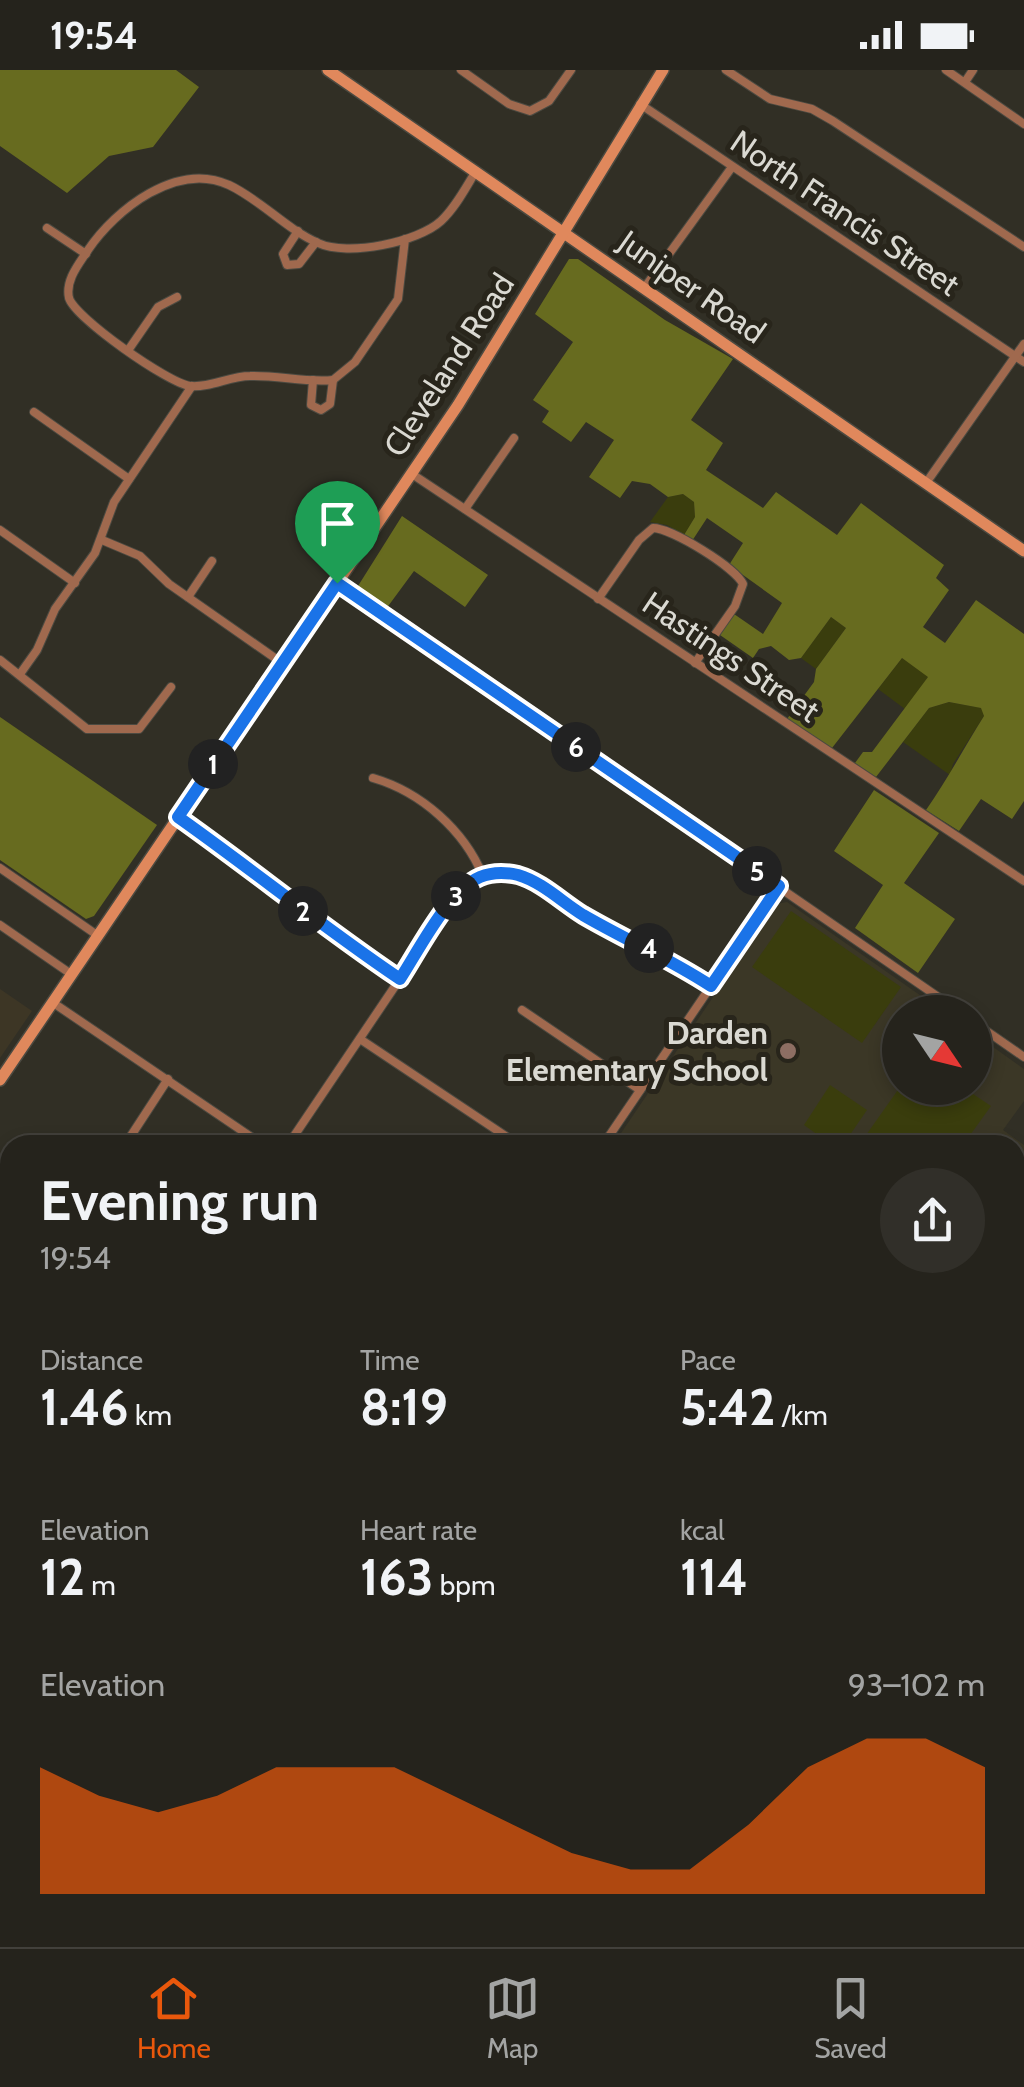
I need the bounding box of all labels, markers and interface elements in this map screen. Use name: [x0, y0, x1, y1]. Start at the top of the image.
text: 19:54: [50, 12, 138, 59]
street label: North Francis Street: [723, 122, 967, 304]
street label: Juniper Road: [611, 221, 773, 351]
street label: Cleveland Road: [375, 266, 522, 464]
pin: [295, 481, 380, 584]
icon: arrive: [310, 496, 365, 551]
street label: Hastings Street: [635, 583, 827, 730]
pin: 6: [551, 722, 601, 772]
text: 6: [568, 730, 584, 764]
pin: 1: [188, 739, 238, 789]
text: 1: [208, 747, 218, 781]
pin: 5: [732, 846, 782, 896]
text: 5: [749, 854, 765, 888]
pin: 3: [431, 871, 481, 921]
text: 3: [448, 879, 464, 913]
pin: 2: [278, 886, 328, 936]
text: 2: [296, 894, 310, 928]
pin: 4: [624, 923, 674, 973]
text: 4: [640, 931, 658, 965]
north arrow: [882, 995, 992, 1105]
map controls: [882, 995, 992, 1105]
place label: Darden Elementary School: [506, 1013, 768, 1089]
marker: Darden Elementary School: [777, 1040, 799, 1062]
text: Evening run: [40, 1167, 319, 1234]
button: share: [880, 1168, 985, 1273]
text: 19:54: [40, 1238, 111, 1277]
text: Distance: [40, 1343, 143, 1377]
text: Time: [360, 1343, 420, 1377]
text: Pace: [680, 1343, 736, 1377]
text: 1.46: [40, 1377, 129, 1438]
text: 8:19: [360, 1377, 448, 1438]
text: 5:42: [680, 1377, 775, 1438]
text: km: [129, 1398, 172, 1432]
text: /km: [775, 1398, 828, 1432]
text: Elevation: [40, 1513, 149, 1547]
text: Heart rate: [360, 1513, 477, 1547]
text: kcal: [680, 1513, 725, 1547]
text: 12: [40, 1547, 85, 1608]
text: 163: [360, 1547, 434, 1608]
text: 114: [680, 1547, 748, 1608]
text: m: [85, 1568, 116, 1602]
text: bpm: [434, 1568, 496, 1602]
text: Elevation: [40, 1665, 165, 1704]
text: 93–102 m: [848, 1665, 985, 1704]
tab: Home: [137, 1971, 211, 2065]
tab: Map: [485, 1971, 540, 2065]
tab: Saved: [814, 1971, 887, 2065]

